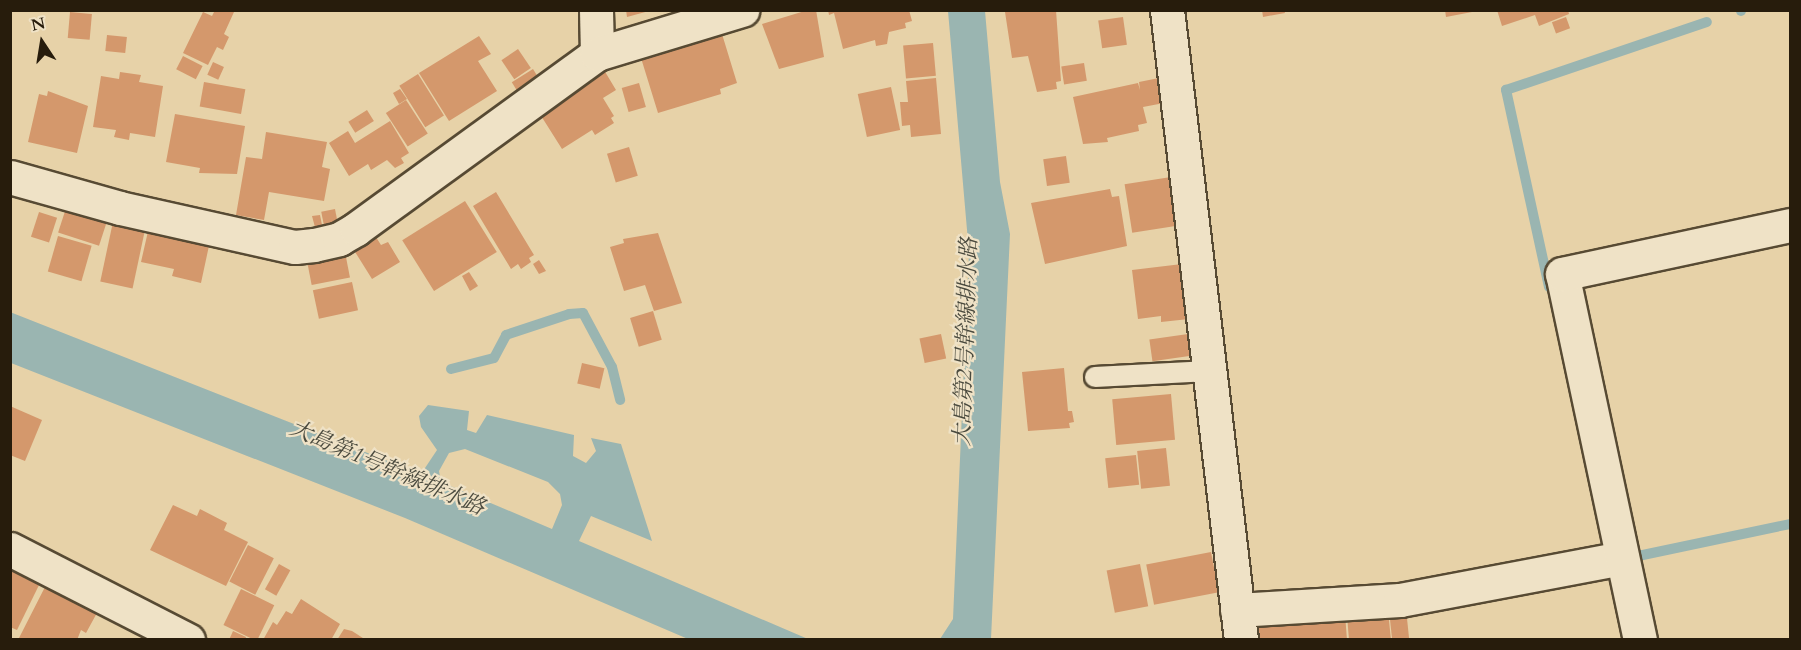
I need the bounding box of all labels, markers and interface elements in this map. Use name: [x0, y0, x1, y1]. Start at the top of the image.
north arrow: [12, 12, 72, 72]
text: N: [29, 12, 47, 37]
water label: 大島第2号幹線排水路: [949, 237, 983, 447]
water label: 大島第1号幹線排水路: [286, 415, 488, 521]

